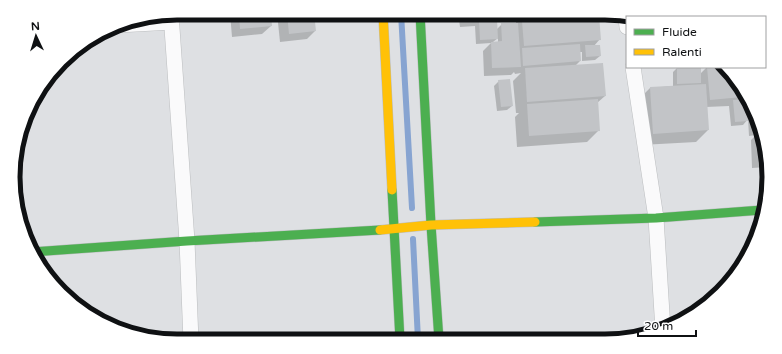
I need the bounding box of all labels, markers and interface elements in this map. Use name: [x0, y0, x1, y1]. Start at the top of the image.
north arrow: [16, 16, 56, 56]
legend: [626, 16, 766, 68]
text: N: [30, 20, 40, 33]
text: Fluide: [662, 25, 697, 39]
text: Ralenti: [662, 45, 702, 59]
scale bar: [638, 312, 696, 338]
text: 20 m: [644, 319, 673, 333]

